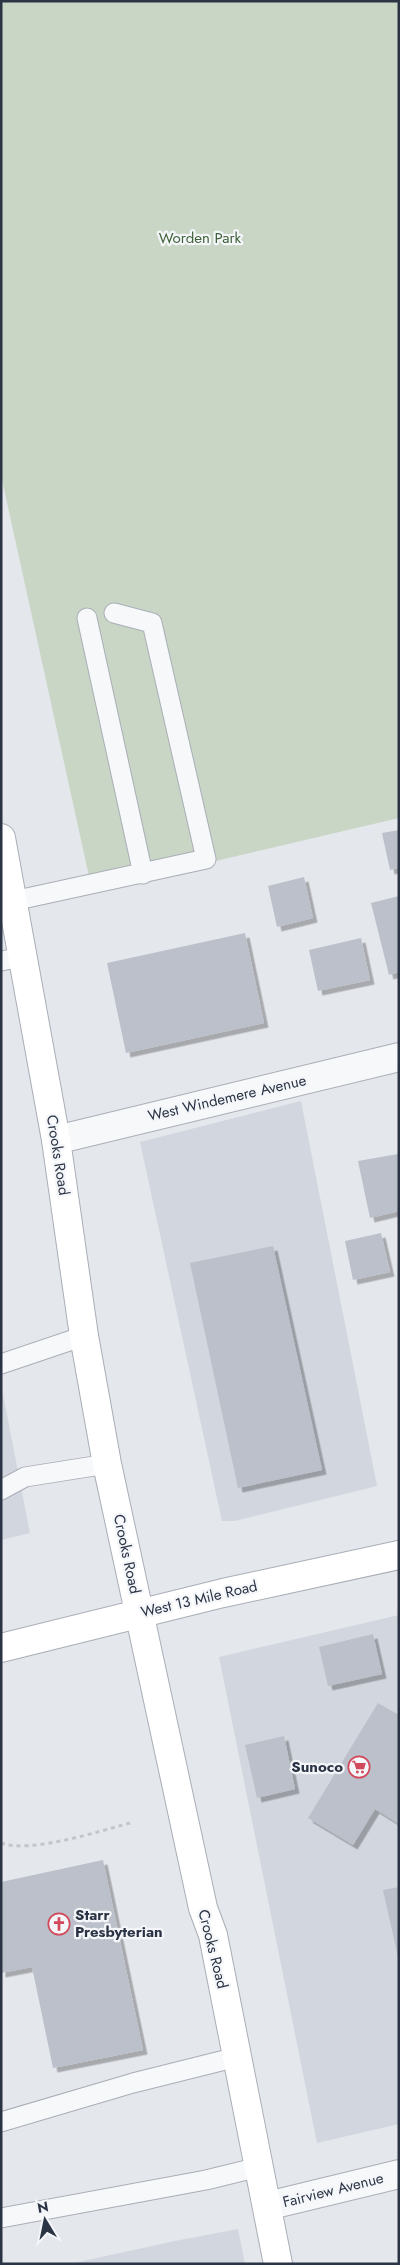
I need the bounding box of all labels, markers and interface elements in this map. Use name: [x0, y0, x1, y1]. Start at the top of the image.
park label: Worden Park: [159, 227, 242, 249]
street label: West Windemere Avenue: [146, 1069, 309, 1127]
street label: Crooks Road: [41, 1113, 75, 1197]
street label: Crooks Road: [108, 1512, 146, 1596]
street label: West 13 Mile Road: [139, 1575, 259, 1623]
supermarket icon: Sunoco: [347, 1755, 371, 1779]
place label: Sunoco: [291, 1756, 343, 1778]
place label: Starr Presbyterian: [75, 1904, 163, 1943]
street label: Crooks Road: [193, 1907, 233, 1991]
church icon: Starr Presbyterian: [47, 1912, 71, 1936]
street label: Fairview Avenue: [280, 2167, 386, 2213]
north arrow: [20, 2195, 70, 2245]
text: N: [36, 2196, 50, 2218]

